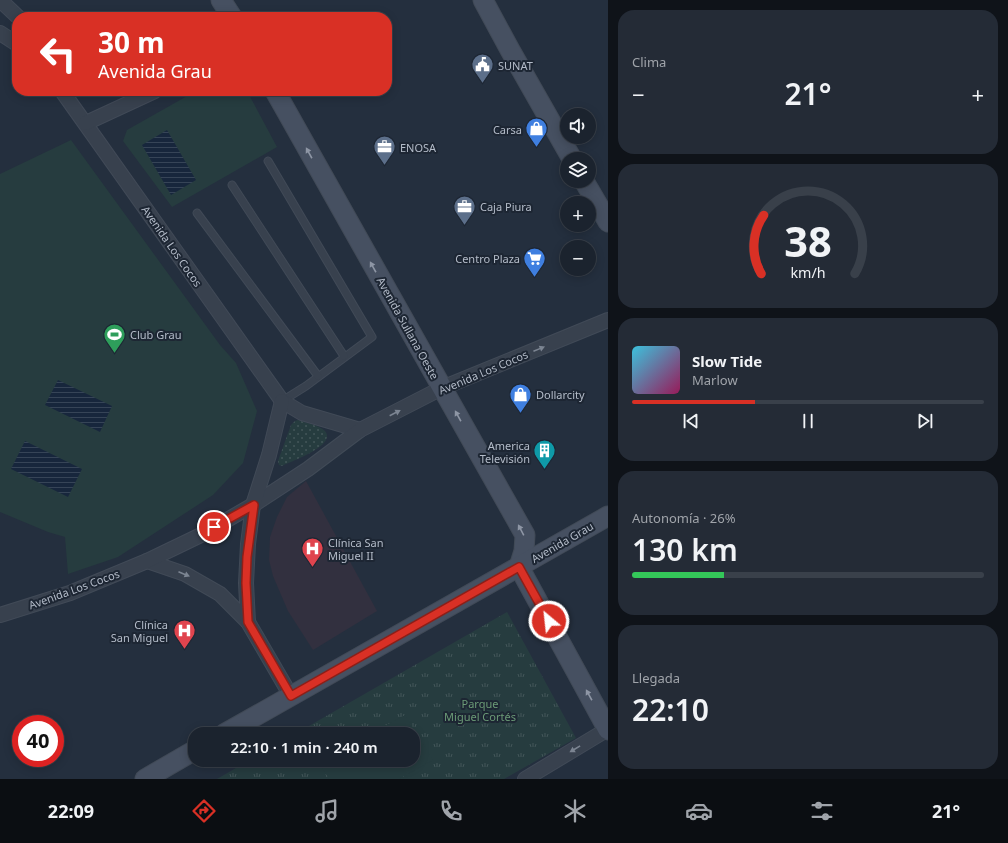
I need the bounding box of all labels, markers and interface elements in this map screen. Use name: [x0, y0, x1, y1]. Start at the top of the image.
text: 30 m: [98, 23, 165, 61]
icon: left: [32, 28, 84, 80]
public building icon: SUNAT: [469, 52, 495, 85]
text: Clima: [632, 53, 666, 71]
place label: SUNAT: [498, 58, 533, 73]
text: Avenida Grau: [98, 59, 212, 83]
text: 21°: [784, 73, 832, 114]
text: −: [632, 79, 645, 109]
text: +: [971, 79, 984, 109]
map controls: [560, 108, 596, 276]
button: sound: [560, 108, 596, 144]
shop icon: Carsa: [524, 116, 550, 149]
place label: Carsa: [493, 122, 522, 137]
office icon: ENOSA: [372, 134, 398, 167]
place label: ENOSA: [400, 140, 437, 155]
one-way arrow: [306, 147, 313, 159]
button: layers: [560, 152, 596, 188]
office icon: Caja Piura: [452, 193, 478, 226]
button: +: [560, 196, 596, 232]
place label: Caja Piura: [480, 199, 532, 214]
street label: Avenida Los Cocos: [138, 203, 206, 289]
text: 38: [784, 212, 832, 268]
button: −: [560, 240, 596, 276]
supermarket icon: Centro Plaza: [522, 245, 548, 278]
place label: Centro Plaza: [455, 251, 520, 266]
one-way arrow: [370, 261, 377, 272]
text: km/h: [790, 262, 826, 281]
street label: Avenida Sullana Oeste: [374, 274, 442, 382]
sports icon: Club Grau: [101, 321, 127, 354]
place label: Club Grau: [130, 327, 182, 342]
one-way arrow: [534, 345, 546, 351]
street label: Avenida Los Cocos: [436, 346, 530, 398]
text: Slow Tide: [692, 351, 762, 371]
text: Marlow: [692, 371, 738, 389]
shop icon: Dollarcity: [508, 381, 534, 414]
place label: Dollarcity: [536, 387, 585, 402]
one-way arrow: [389, 410, 400, 416]
one-way arrow: [454, 410, 461, 422]
icon: previous: [680, 410, 702, 432]
icon: pause: [797, 410, 819, 432]
icon: next: [914, 410, 936, 432]
place label: America Televisión: [480, 438, 530, 466]
building icon: America Televisión: [532, 438, 558, 471]
text: Autonomía · 26%: [632, 509, 736, 527]
pin: [197, 510, 231, 544]
icon: arrive: [203, 516, 225, 538]
street label: Avenida Grau: [528, 518, 596, 566]
one-way arrow: [518, 524, 525, 536]
text: 130 km: [632, 529, 738, 570]
hospital icon: Clínica San Miguel II: [299, 535, 325, 568]
place label: Clínica San Miguel II: [328, 535, 384, 563]
street label: Avenida Los Cocos: [27, 566, 121, 612]
one-way arrow: [178, 571, 189, 577]
position arrow: [528, 600, 570, 642]
place label: Clínica San Miguel: [111, 617, 168, 645]
hospital icon: Clínica San Miguel: [171, 617, 197, 650]
text: Llegada: [632, 669, 680, 687]
text: 22:10: [632, 689, 709, 730]
one-way arrow: [586, 690, 593, 701]
park label: Parque Miguel Cortés: [444, 696, 516, 724]
speed limit sign: 40: [12, 715, 64, 767]
text: 22:10 · 1 min · 240 m: [230, 737, 378, 757]
one-way arrow: [570, 745, 580, 753]
icon: directions: [190, 797, 218, 825]
icon: music: [313, 797, 341, 825]
icon: phone: [437, 797, 465, 825]
icon: climate: [561, 797, 589, 825]
icon: car: [685, 797, 713, 825]
icon: filters: [808, 797, 836, 825]
text: 22:09: [48, 799, 94, 823]
text: 21°: [932, 799, 960, 823]

